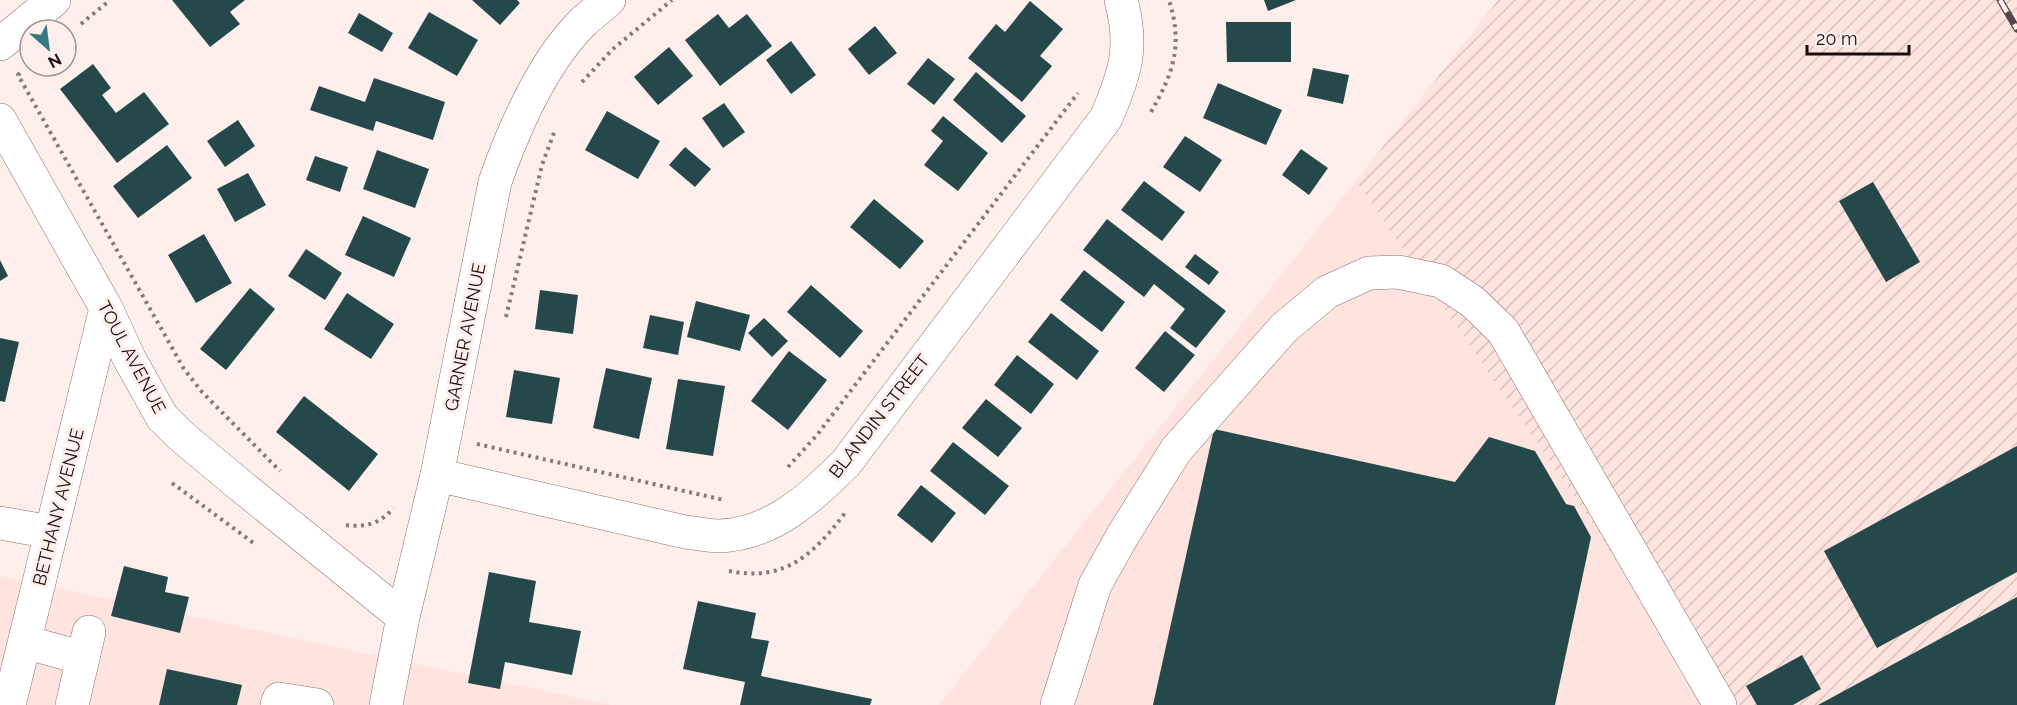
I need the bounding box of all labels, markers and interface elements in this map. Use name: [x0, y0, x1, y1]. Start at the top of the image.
north arrow: [18, 18, 78, 78]
scale bar: [1807, 18, 1909, 56]
text: 20 m: [1816, 28, 1858, 49]
text: N: [45, 50, 65, 72]
street label: GARNER AVENUE: [440, 261, 490, 413]
street label: TOUL AVENUE: [94, 297, 170, 417]
street label: BLANDIN STREET: [824, 350, 934, 482]
street label: BETHANY AVENUE: [28, 426, 88, 588]

